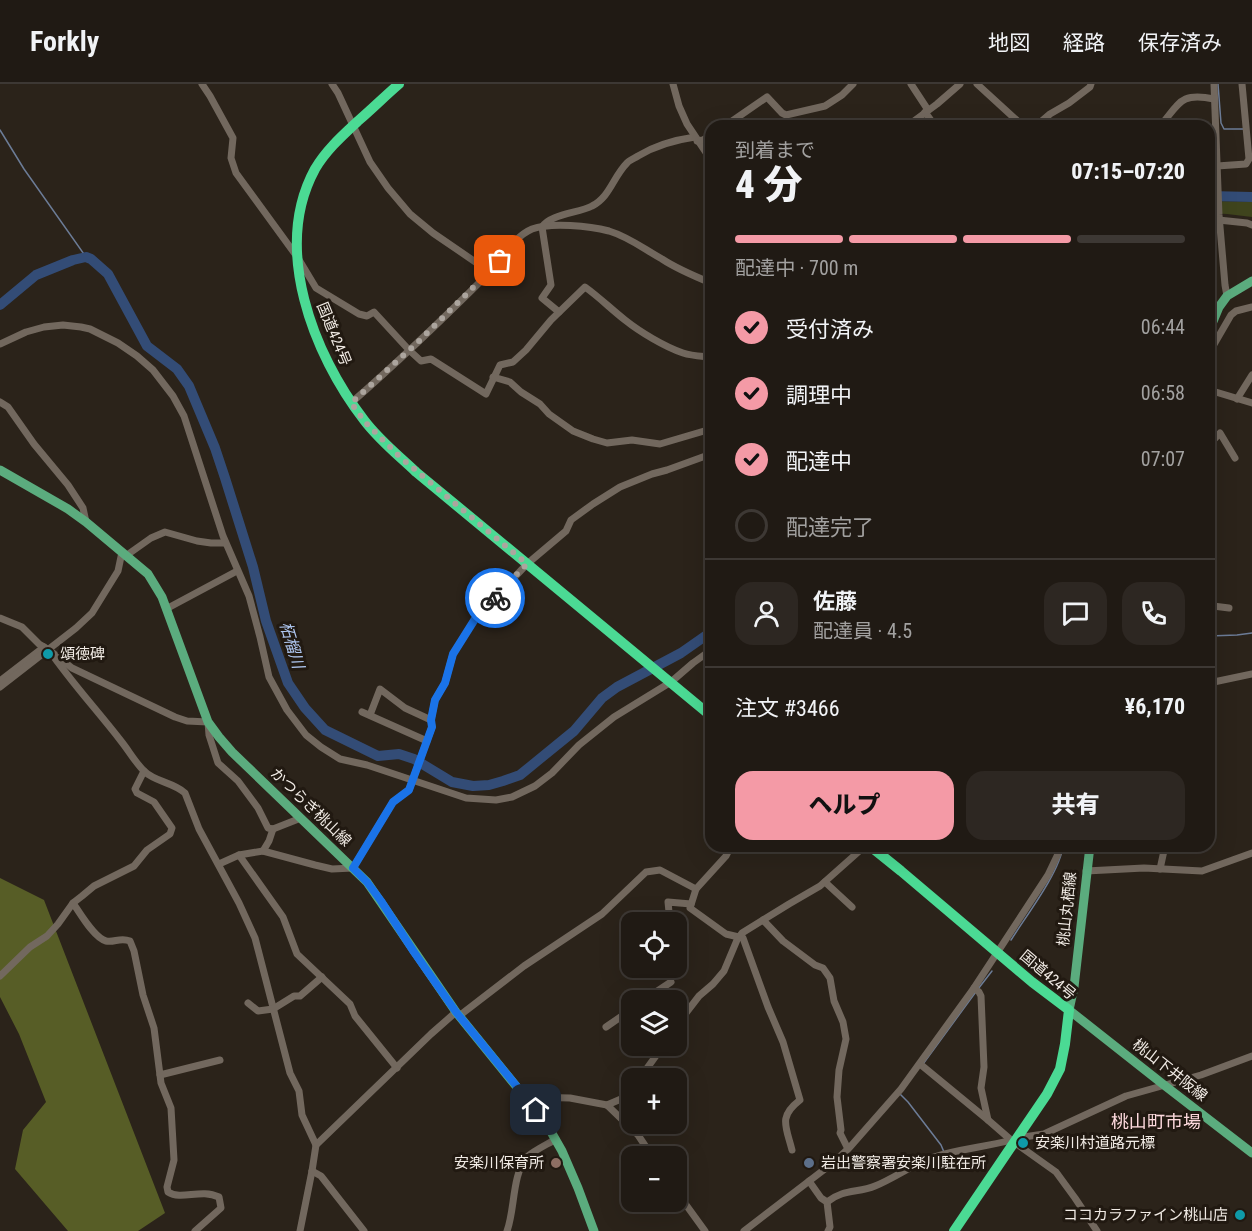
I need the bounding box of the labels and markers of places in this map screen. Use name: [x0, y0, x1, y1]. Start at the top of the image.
pin: [474, 235, 525, 286]
place label: 頌徳碑: [60, 645, 105, 663]
marker: 頌徳碑: [41, 647, 55, 661]
pin: [510, 1084, 561, 1135]
place label: 安楽川村道路元標: [1035, 1134, 1155, 1152]
marker: 安楽川村道路元標: [1016, 1136, 1030, 1150]
place label: 安楽川保育所: [454, 1154, 544, 1172]
place label: 岩出警察署安楽川駐在所: [821, 1154, 986, 1172]
marker: 安楽川保育所: [549, 1156, 563, 1170]
marker: 岩出警察署安楽川駐在所: [802, 1156, 816, 1170]
place label: ココカラファイン桃山店: [1063, 1206, 1228, 1224]
marker: ココカラファイン桃山店: [1233, 1208, 1247, 1222]

